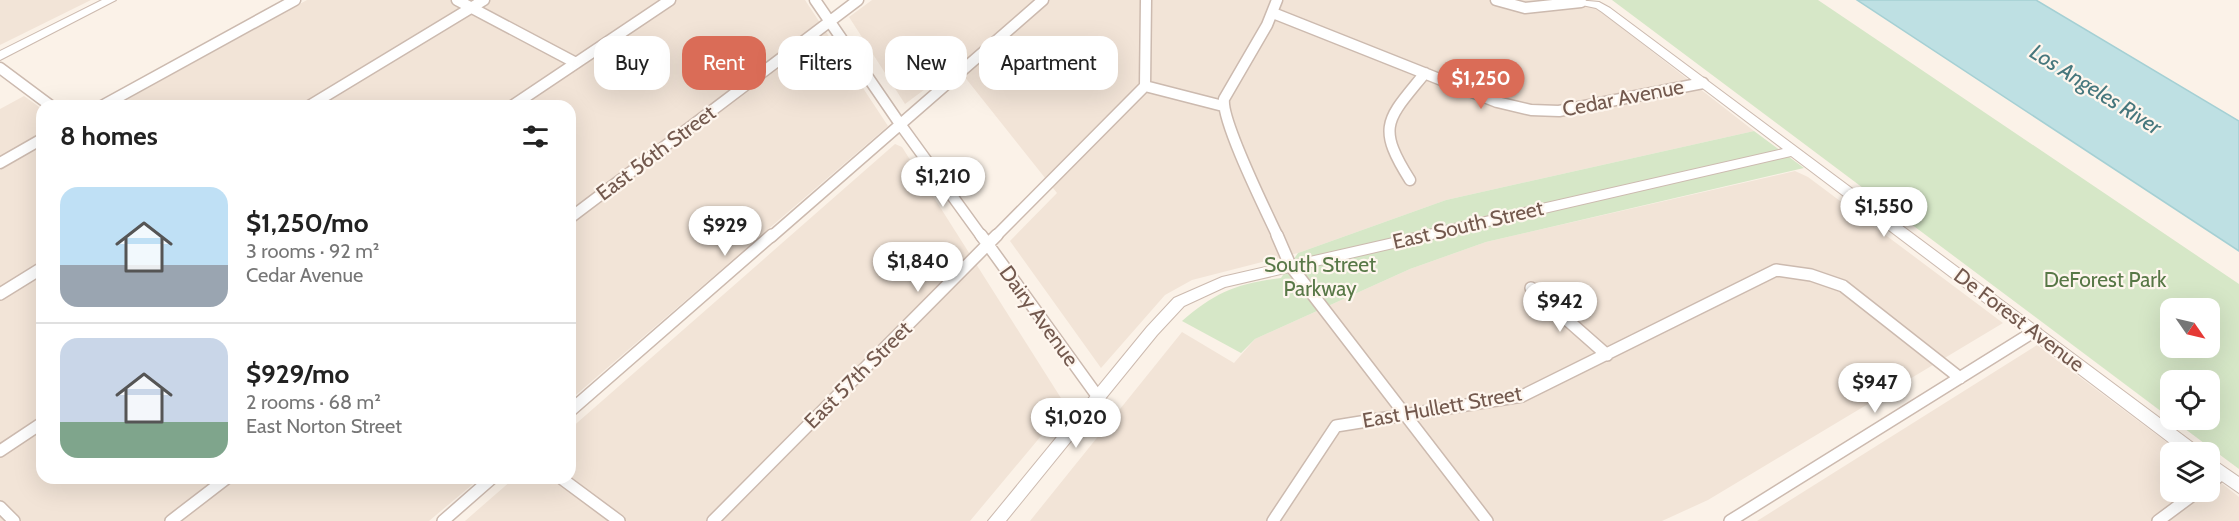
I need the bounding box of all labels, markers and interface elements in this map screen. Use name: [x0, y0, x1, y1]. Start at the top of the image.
chip: Buy: [594, 36, 670, 90]
chip: Rent: [682, 36, 766, 90]
chip: Filters: [778, 36, 873, 90]
chip: New: [885, 36, 967, 90]
chip: Apartment: [979, 36, 1118, 90]
water label: Los Angeles River: [2025, 38, 2167, 141]
pin: $1,250: [1432, 59, 1530, 110]
text: $1,250: [1451, 66, 1511, 90]
street label: Cedar Avenue: [1560, 73, 1686, 122]
street label: East 56th Street: [591, 100, 720, 206]
text: 8 homes: [60, 120, 158, 152]
icon: filters: [519, 120, 552, 153]
pin: $1,210: [894, 157, 992, 208]
text: $1,210: [915, 164, 971, 188]
pin: $1,550: [1835, 187, 1933, 238]
text: $1,550: [1854, 194, 1914, 218]
street label: East South Street: [1390, 195, 1546, 254]
pin: $929: [689, 206, 761, 257]
text: $1,250/mo: [246, 207, 369, 239]
icon: home: [108, 211, 180, 283]
text: $929: [703, 213, 747, 237]
text: 3 rooms · 92 m²: [246, 239, 379, 263]
pin: $1,840: [869, 242, 967, 293]
text: $1,840: [887, 249, 949, 273]
park label: South Street Parkway: [1264, 252, 1376, 301]
street label: Dairy Avenue: [995, 261, 1084, 371]
text: Cedar Avenue: [246, 263, 363, 287]
street label: De Forest Avenue: [1949, 263, 2089, 377]
park label: DeForest Park: [2044, 267, 2167, 292]
pin: $942: [1524, 282, 1596, 333]
text: $942: [1537, 289, 1583, 313]
north arrow: [2160, 298, 2220, 358]
map controls: [2160, 298, 2220, 502]
street label: East 57th Street: [799, 316, 916, 433]
text: $929/mo: [246, 358, 349, 390]
icon: home: [108, 362, 180, 434]
pin: $947: [1839, 363, 1911, 414]
text: $947: [1852, 370, 1898, 394]
button: locate: [2160, 370, 2220, 430]
street label: East Hullett Street: [1360, 380, 1523, 433]
text: 2 rooms · 68 m²: [246, 390, 381, 414]
pin: $1,020: [1027, 398, 1125, 449]
text: $1,020: [1045, 405, 1107, 429]
text: East Norton Street: [246, 414, 402, 438]
button: layers: [2160, 442, 2220, 502]

